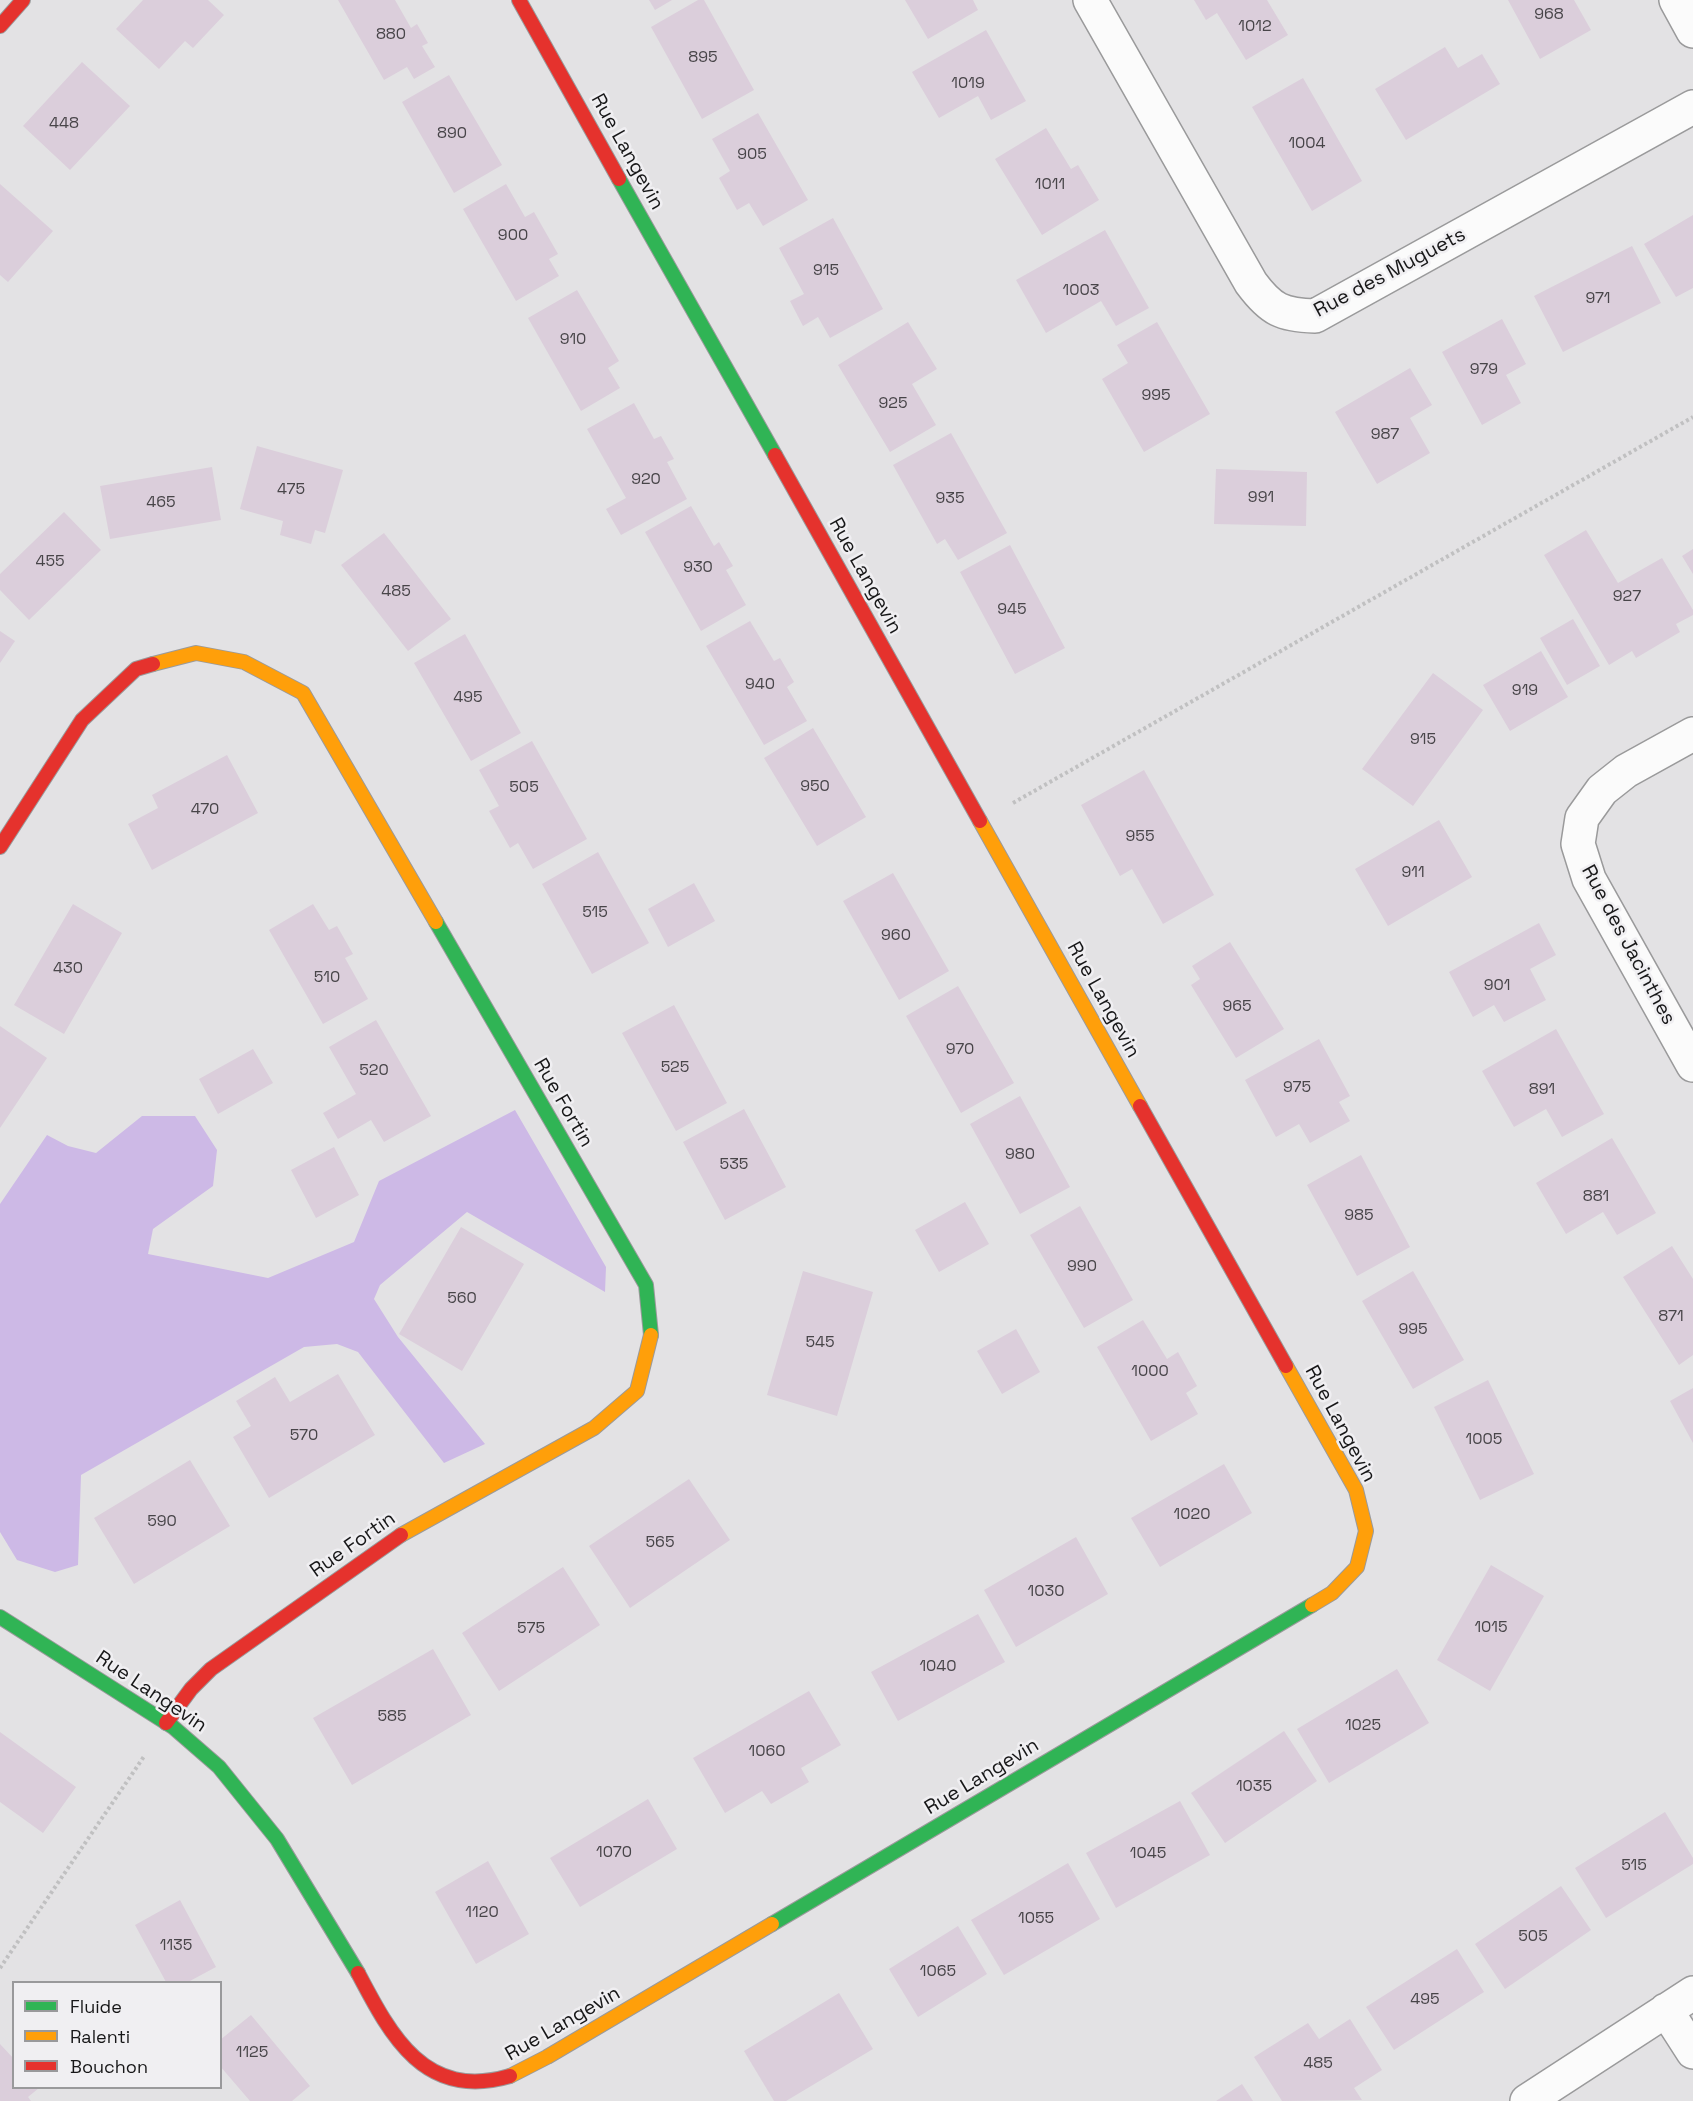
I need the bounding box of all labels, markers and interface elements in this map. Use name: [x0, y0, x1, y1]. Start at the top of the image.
house number: 968: [1534, 5, 1564, 25]
house number: 1012: [1238, 17, 1272, 37]
house number: 880: [376, 25, 406, 45]
house number: 895: [688, 48, 718, 68]
house number: 1019: [951, 74, 985, 94]
street label: Rue Langevin: [585, 90, 669, 214]
house number: 448: [49, 114, 79, 134]
house number: 890: [437, 124, 467, 144]
house number: 1004: [1288, 134, 1326, 154]
house number: 905: [737, 145, 767, 165]
house number: 1011: [1035, 175, 1065, 195]
street label: Rue des Muguets: [1310, 223, 1470, 323]
house number: 900: [498, 226, 528, 246]
house number: 915: [813, 261, 839, 281]
house number: 1003: [1063, 281, 1099, 301]
house number: 971: [1585, 289, 1611, 309]
house number: 910: [560, 330, 586, 350]
house number: 979: [1470, 360, 1498, 380]
house number: 995: [1141, 386, 1171, 406]
house number: 925: [878, 394, 908, 414]
house number: 987: [1371, 425, 1399, 445]
house number: 920: [631, 470, 661, 490]
house number: 475: [277, 480, 305, 500]
house number: 991: [1248, 488, 1274, 508]
house number: 935: [935, 489, 965, 509]
house number: 465: [146, 493, 176, 513]
street label: Rue Langevin: [823, 514, 907, 638]
house number: 455: [35, 552, 65, 572]
house number: 930: [683, 558, 713, 578]
house number: 485: [381, 582, 411, 602]
house number: 927: [1613, 587, 1641, 607]
house number: 945: [997, 600, 1027, 620]
house number: 940: [745, 675, 775, 695]
house number: 919: [1512, 681, 1538, 701]
house number: 495: [453, 688, 483, 708]
house number: 915: [1410, 730, 1436, 750]
house number: 950: [800, 777, 830, 797]
house number: 505: [509, 778, 539, 798]
house number: 470: [191, 800, 219, 820]
house number: 955: [1126, 827, 1154, 847]
street label: Rue des Jacinthes: [1576, 861, 1680, 1029]
house number: 911: [1401, 863, 1425, 883]
house number: 515: [582, 903, 608, 923]
house number: 960: [881, 926, 911, 946]
street label: Rue Langevin: [1061, 938, 1145, 1062]
house number: 430: [53, 959, 83, 979]
house number: 510: [314, 968, 340, 988]
house number: 901: [1484, 976, 1510, 996]
house number: 965: [1222, 997, 1252, 1017]
house number: 970: [946, 1040, 974, 1060]
street label: Rue Fortin: [528, 1054, 598, 1152]
house number: 525: [661, 1058, 689, 1078]
house number: 520: [359, 1061, 389, 1081]
house number: 975: [1283, 1078, 1311, 1098]
house number: 891: [1529, 1080, 1555, 1100]
house number: 980: [1005, 1145, 1035, 1165]
house number: 535: [720, 1155, 748, 1175]
house number: 881: [1583, 1187, 1609, 1207]
house number: 985: [1344, 1206, 1374, 1226]
house number: 990: [1067, 1257, 1097, 1277]
house number: 560: [447, 1289, 477, 1309]
house number: 871: [1658, 1307, 1684, 1327]
house number: 995: [1398, 1320, 1428, 1340]
house number: 545: [805, 1333, 835, 1353]
house number: 1000: [1131, 1362, 1169, 1382]
street label: Rue Langevin: [1299, 1362, 1381, 1486]
house number: 570: [290, 1426, 318, 1446]
house number: 1005: [1466, 1430, 1502, 1450]
house number: 1020: [1174, 1505, 1210, 1525]
street label: Rue Fortin: [306, 1507, 400, 1583]
house number: 590: [147, 1512, 177, 1532]
house number: 565: [646, 1533, 674, 1553]
house number: 1030: [1028, 1582, 1064, 1602]
house number: 1015: [1474, 1618, 1508, 1638]
house number: 575: [517, 1619, 545, 1639]
street label: Rue Langevin: [91, 1646, 211, 1738]
house number: 1040: [919, 1657, 957, 1677]
house number: 585: [377, 1707, 407, 1727]
house number: 1025: [1345, 1716, 1381, 1736]
street label: Rue Langevin: [921, 1734, 1043, 1820]
house number: 1060: [749, 1742, 785, 1762]
house number: 1035: [1236, 1777, 1272, 1797]
house number: 1070: [596, 1843, 632, 1863]
house number: 1045: [1130, 1844, 1166, 1864]
house number: 515: [1621, 1856, 1647, 1876]
house number: 1120: [465, 1903, 499, 1923]
house number: 1055: [1018, 1909, 1054, 1929]
house number: 505: [1518, 1927, 1548, 1947]
house number: 1135: [160, 1936, 192, 1956]
house number: 1065: [920, 1962, 956, 1982]
legend: [12, 1981, 222, 2089]
street label: Rue Langevin: [501, 1981, 625, 2067]
house number: 495: [1410, 1990, 1440, 2010]
text: Fluide: [70, 1995, 122, 2018]
text: Ralenti: [70, 2025, 130, 2048]
house number: 1125: [236, 2043, 268, 2063]
house number: 485: [1303, 2054, 1333, 2074]
text: Bouchon: [70, 2055, 148, 2078]

